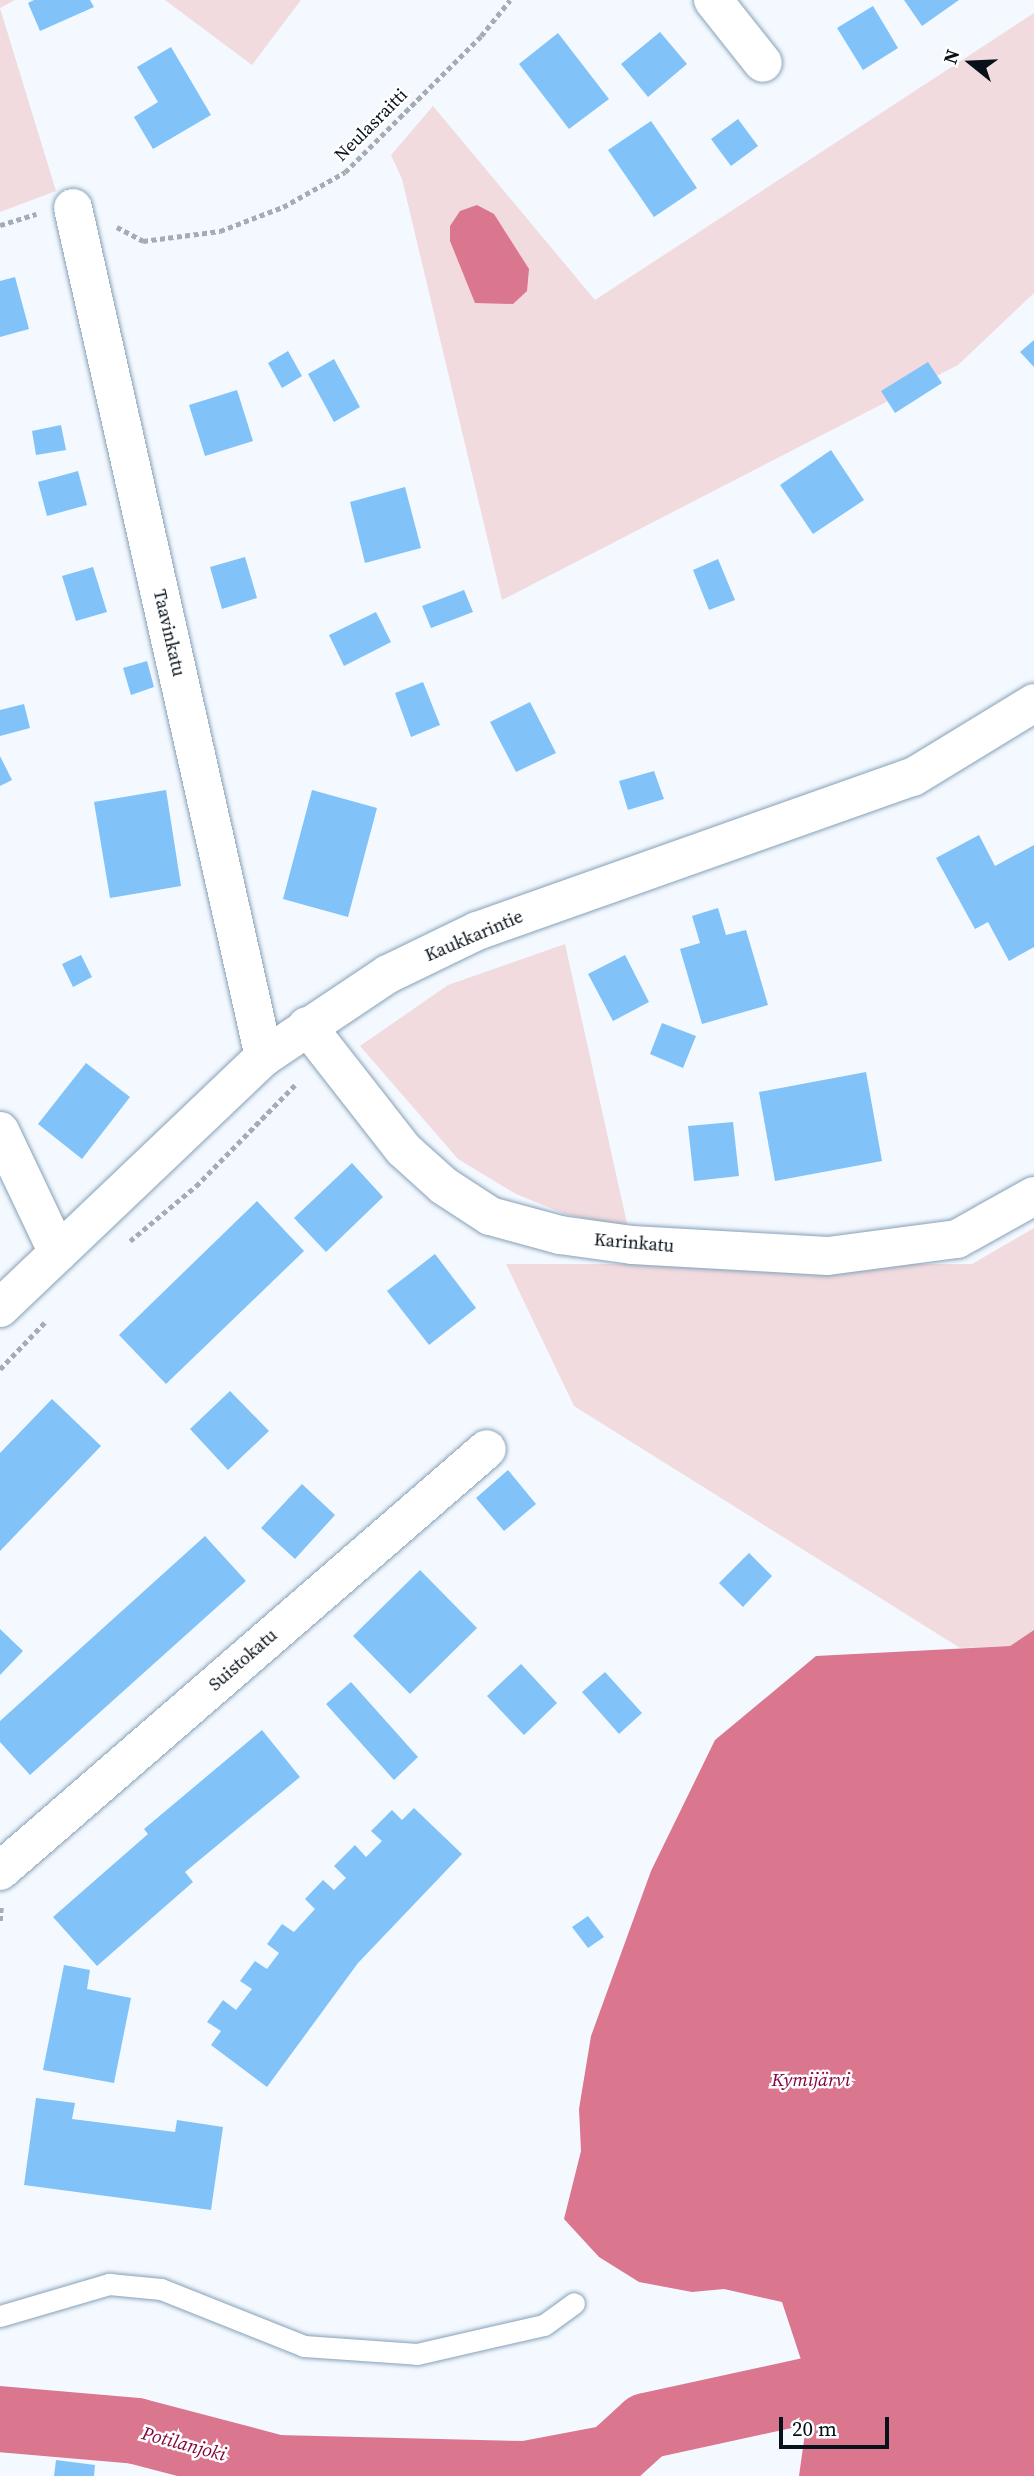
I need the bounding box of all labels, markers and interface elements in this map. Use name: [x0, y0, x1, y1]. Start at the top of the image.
north arrow: [936, 28, 1006, 98]
text: N: [937, 46, 966, 67]
street label: Neulasraitti: [330, 84, 412, 166]
street label: Taavinkatu: [148, 587, 190, 679]
street label: Kaukkarintie: [422, 906, 526, 966]
street label: Karinkatu: [593, 1229, 675, 1257]
street label: Suistokatu: [204, 1624, 282, 1696]
water label: Kymijärvi: [772, 2069, 850, 2091]
scale bar: [782, 2402, 892, 2446]
text: 20 m: [792, 2414, 837, 2443]
water label: Potilanjoki: [139, 2422, 229, 2466]

